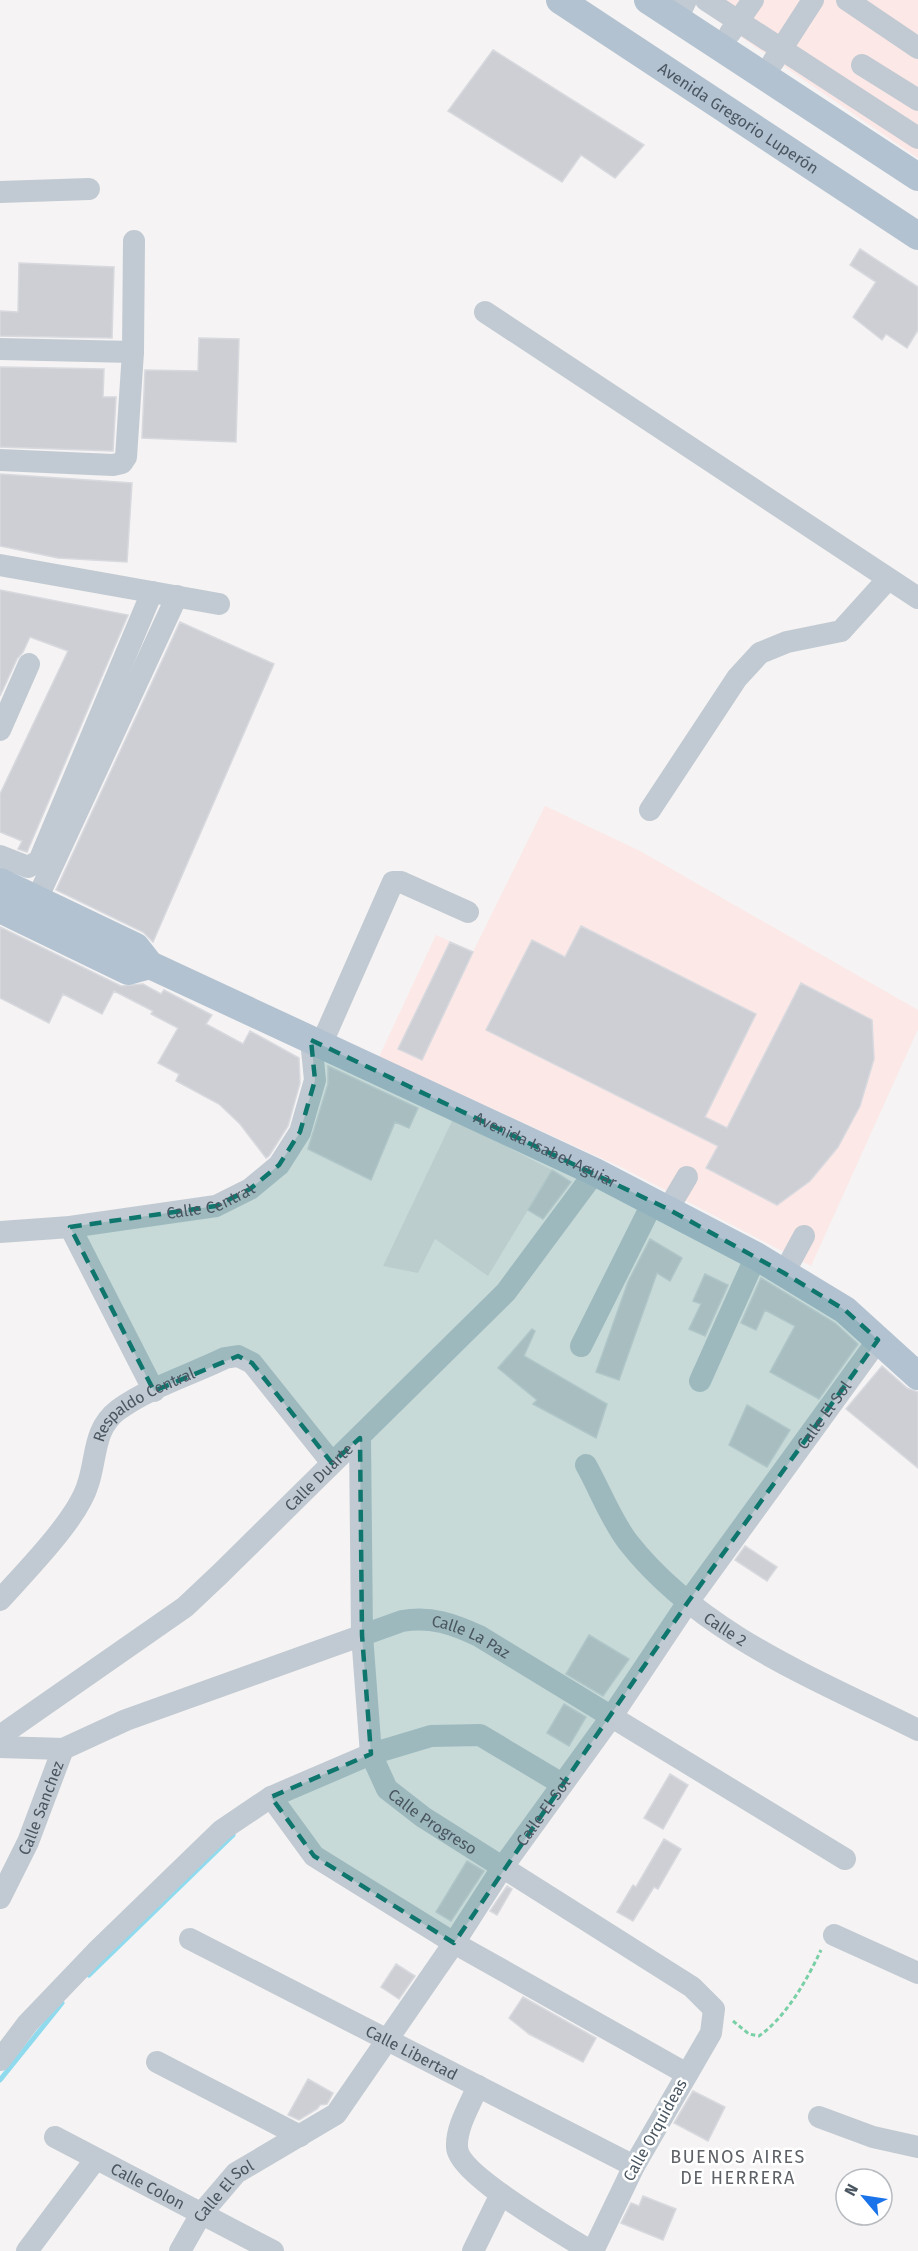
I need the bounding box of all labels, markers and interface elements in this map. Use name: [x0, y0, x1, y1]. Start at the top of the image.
street label: Avenida Gregorio Luperón: [655, 58, 822, 178]
street label: Avenida Isabel Aguiar: [471, 1108, 621, 1192]
street label: Calle Central: [165, 1180, 258, 1223]
street label: Respaldo Central: [89, 1363, 198, 1444]
street label: Calle El Sol: [792, 1377, 855, 1453]
street label: Calle Duarte: [280, 1439, 357, 1515]
street label: Calle 2: [700, 1608, 751, 1650]
street label: Calle La Paz: [430, 1611, 514, 1662]
street label: Calle Sanchez: [14, 1758, 67, 1858]
street label: Calle El Sol: [512, 1773, 574, 1850]
street label: Calle Progreso: [385, 1784, 481, 1858]
street label: Calle Libertad: [363, 2021, 461, 2084]
street label: Calle Orquideas: [619, 2076, 691, 2184]
district label: BUENOS AIRES DE HERRERA: [670, 2146, 806, 2189]
street label: Calle El Sol: [189, 2155, 257, 2225]
street label: Calle Colon: [108, 2158, 188, 2213]
north arrow: [834, 2167, 894, 2227]
text: N: [840, 2181, 862, 2199]

